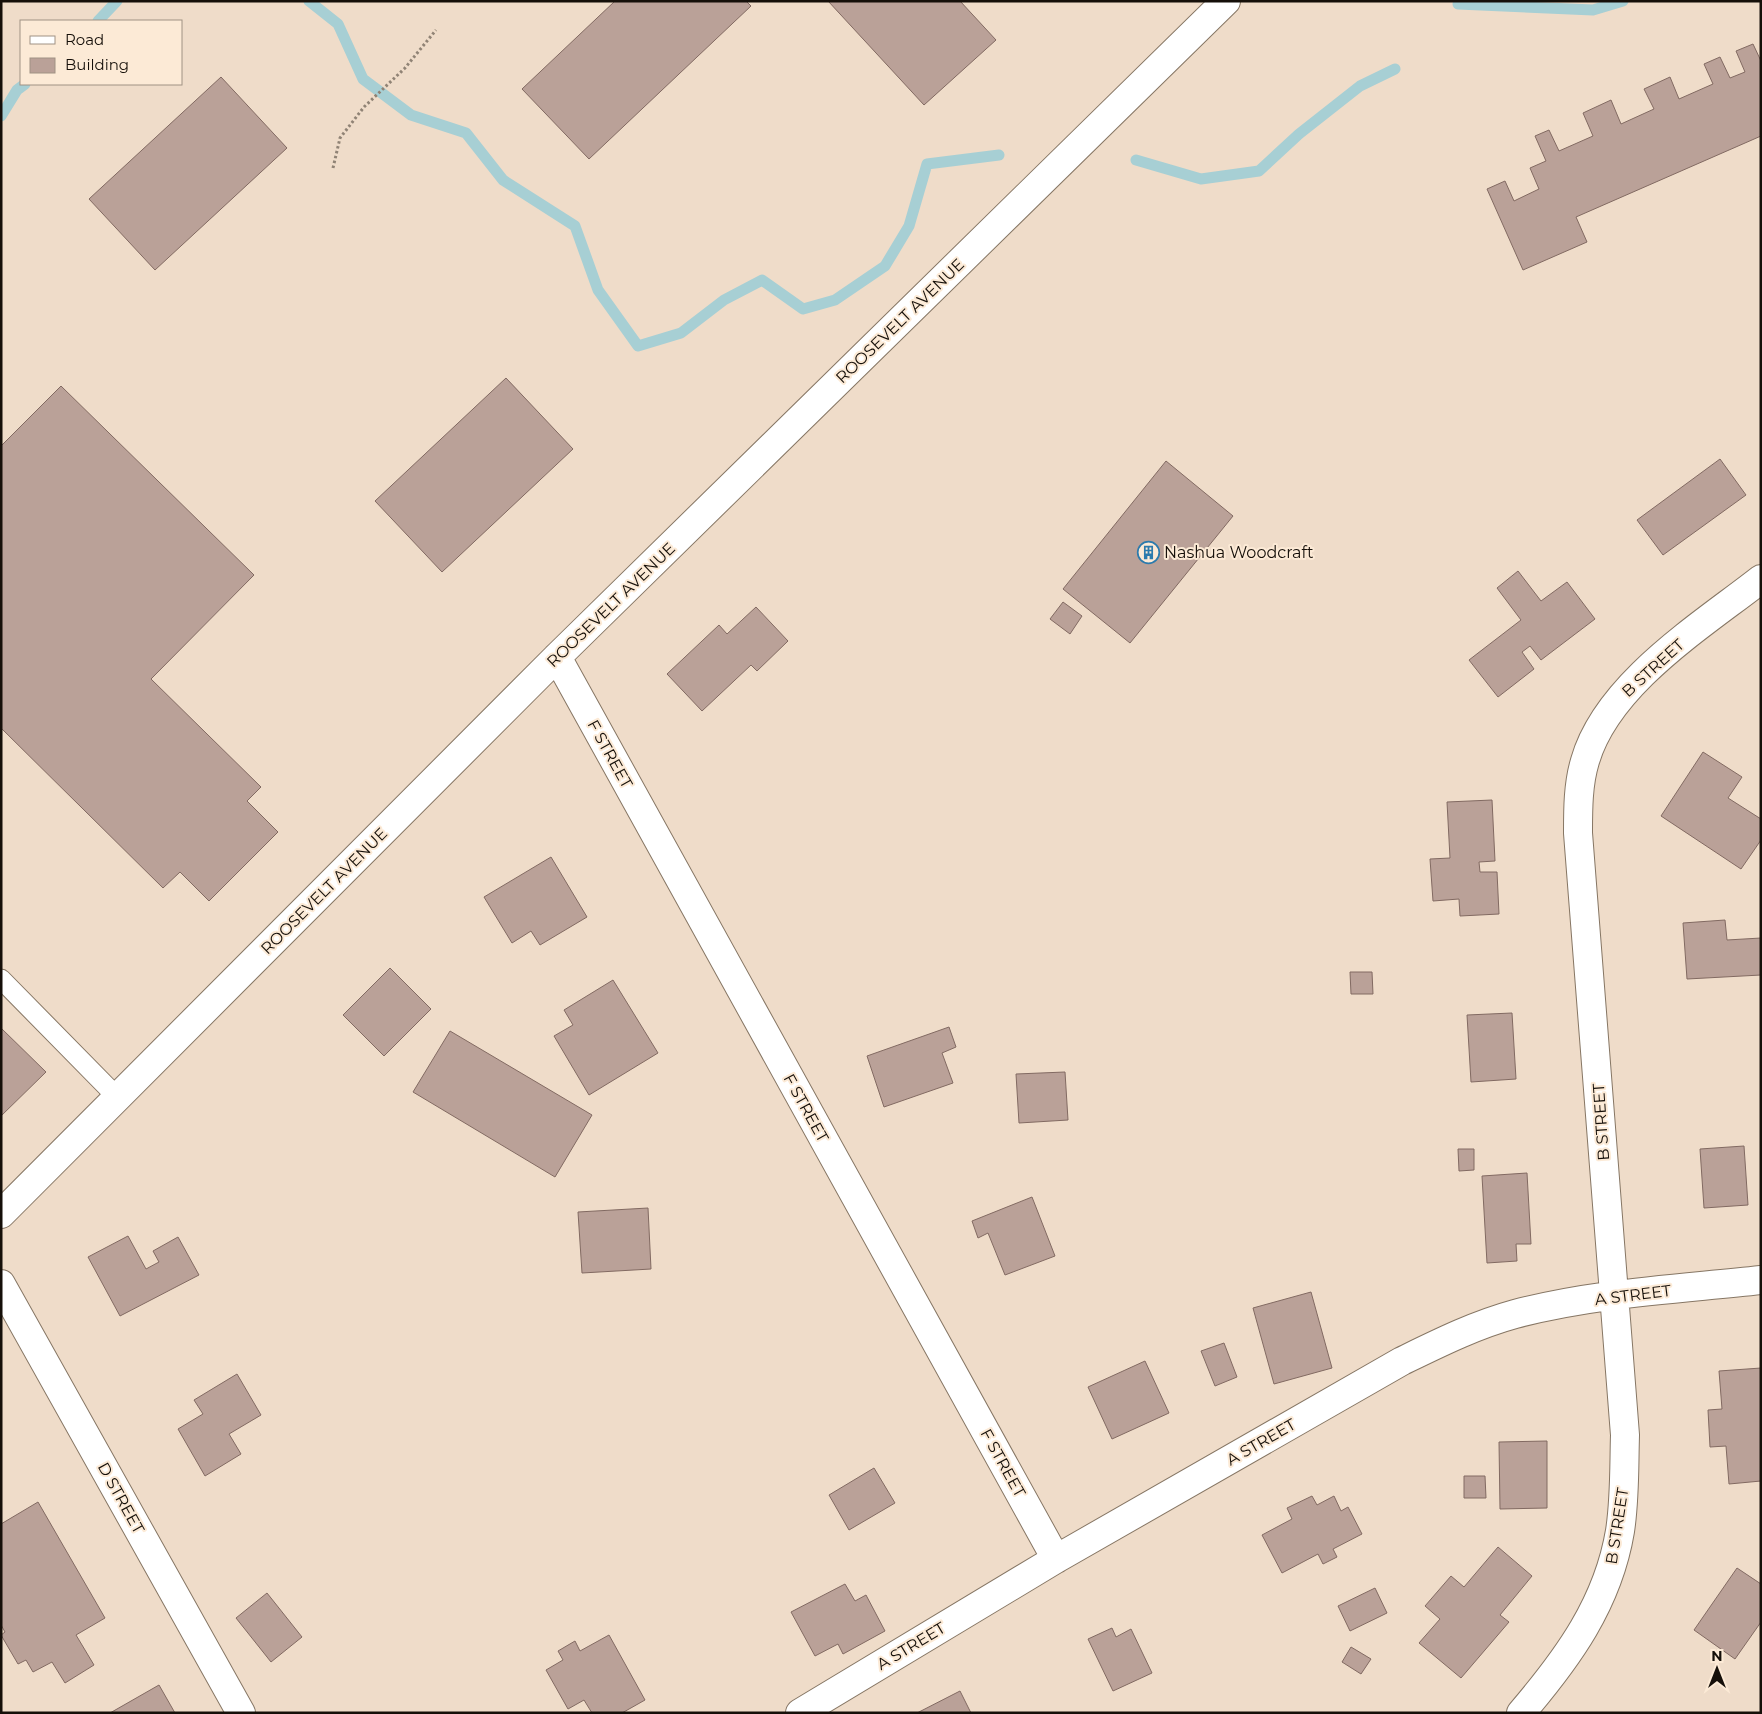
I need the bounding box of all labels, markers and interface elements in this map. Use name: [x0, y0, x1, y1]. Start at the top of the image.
legend: [20, 20, 182, 85]
text: Road: [65, 30, 104, 49]
text: Building: [65, 55, 129, 74]
street label: ROOSEVELT AVENUE: [832, 255, 968, 387]
street label: ROOSEVELT AVENUE: [543, 539, 679, 671]
building icon: Nashua Woodcraft: [1136, 540, 1160, 564]
place label: Nashua Woodcraft: [1164, 543, 1314, 562]
street label: B STREET: [1618, 635, 1689, 701]
street label: F STREET: [583, 716, 637, 792]
street label: ROOSEVELT AVENUE: [257, 824, 391, 958]
street label: F STREET: [779, 1070, 833, 1146]
street label: B STREET: [1589, 1082, 1613, 1161]
street label: A STREET: [1594, 1281, 1673, 1309]
street label: A STREET: [1223, 1414, 1300, 1469]
street label: F STREET: [976, 1425, 1030, 1501]
street label: D STREET: [94, 1459, 149, 1538]
street label: B STREET: [1602, 1486, 1633, 1566]
street label: A STREET: [873, 1618, 949, 1674]
north arrow: [1692, 1644, 1742, 1694]
text: N: [1711, 1647, 1723, 1665]

